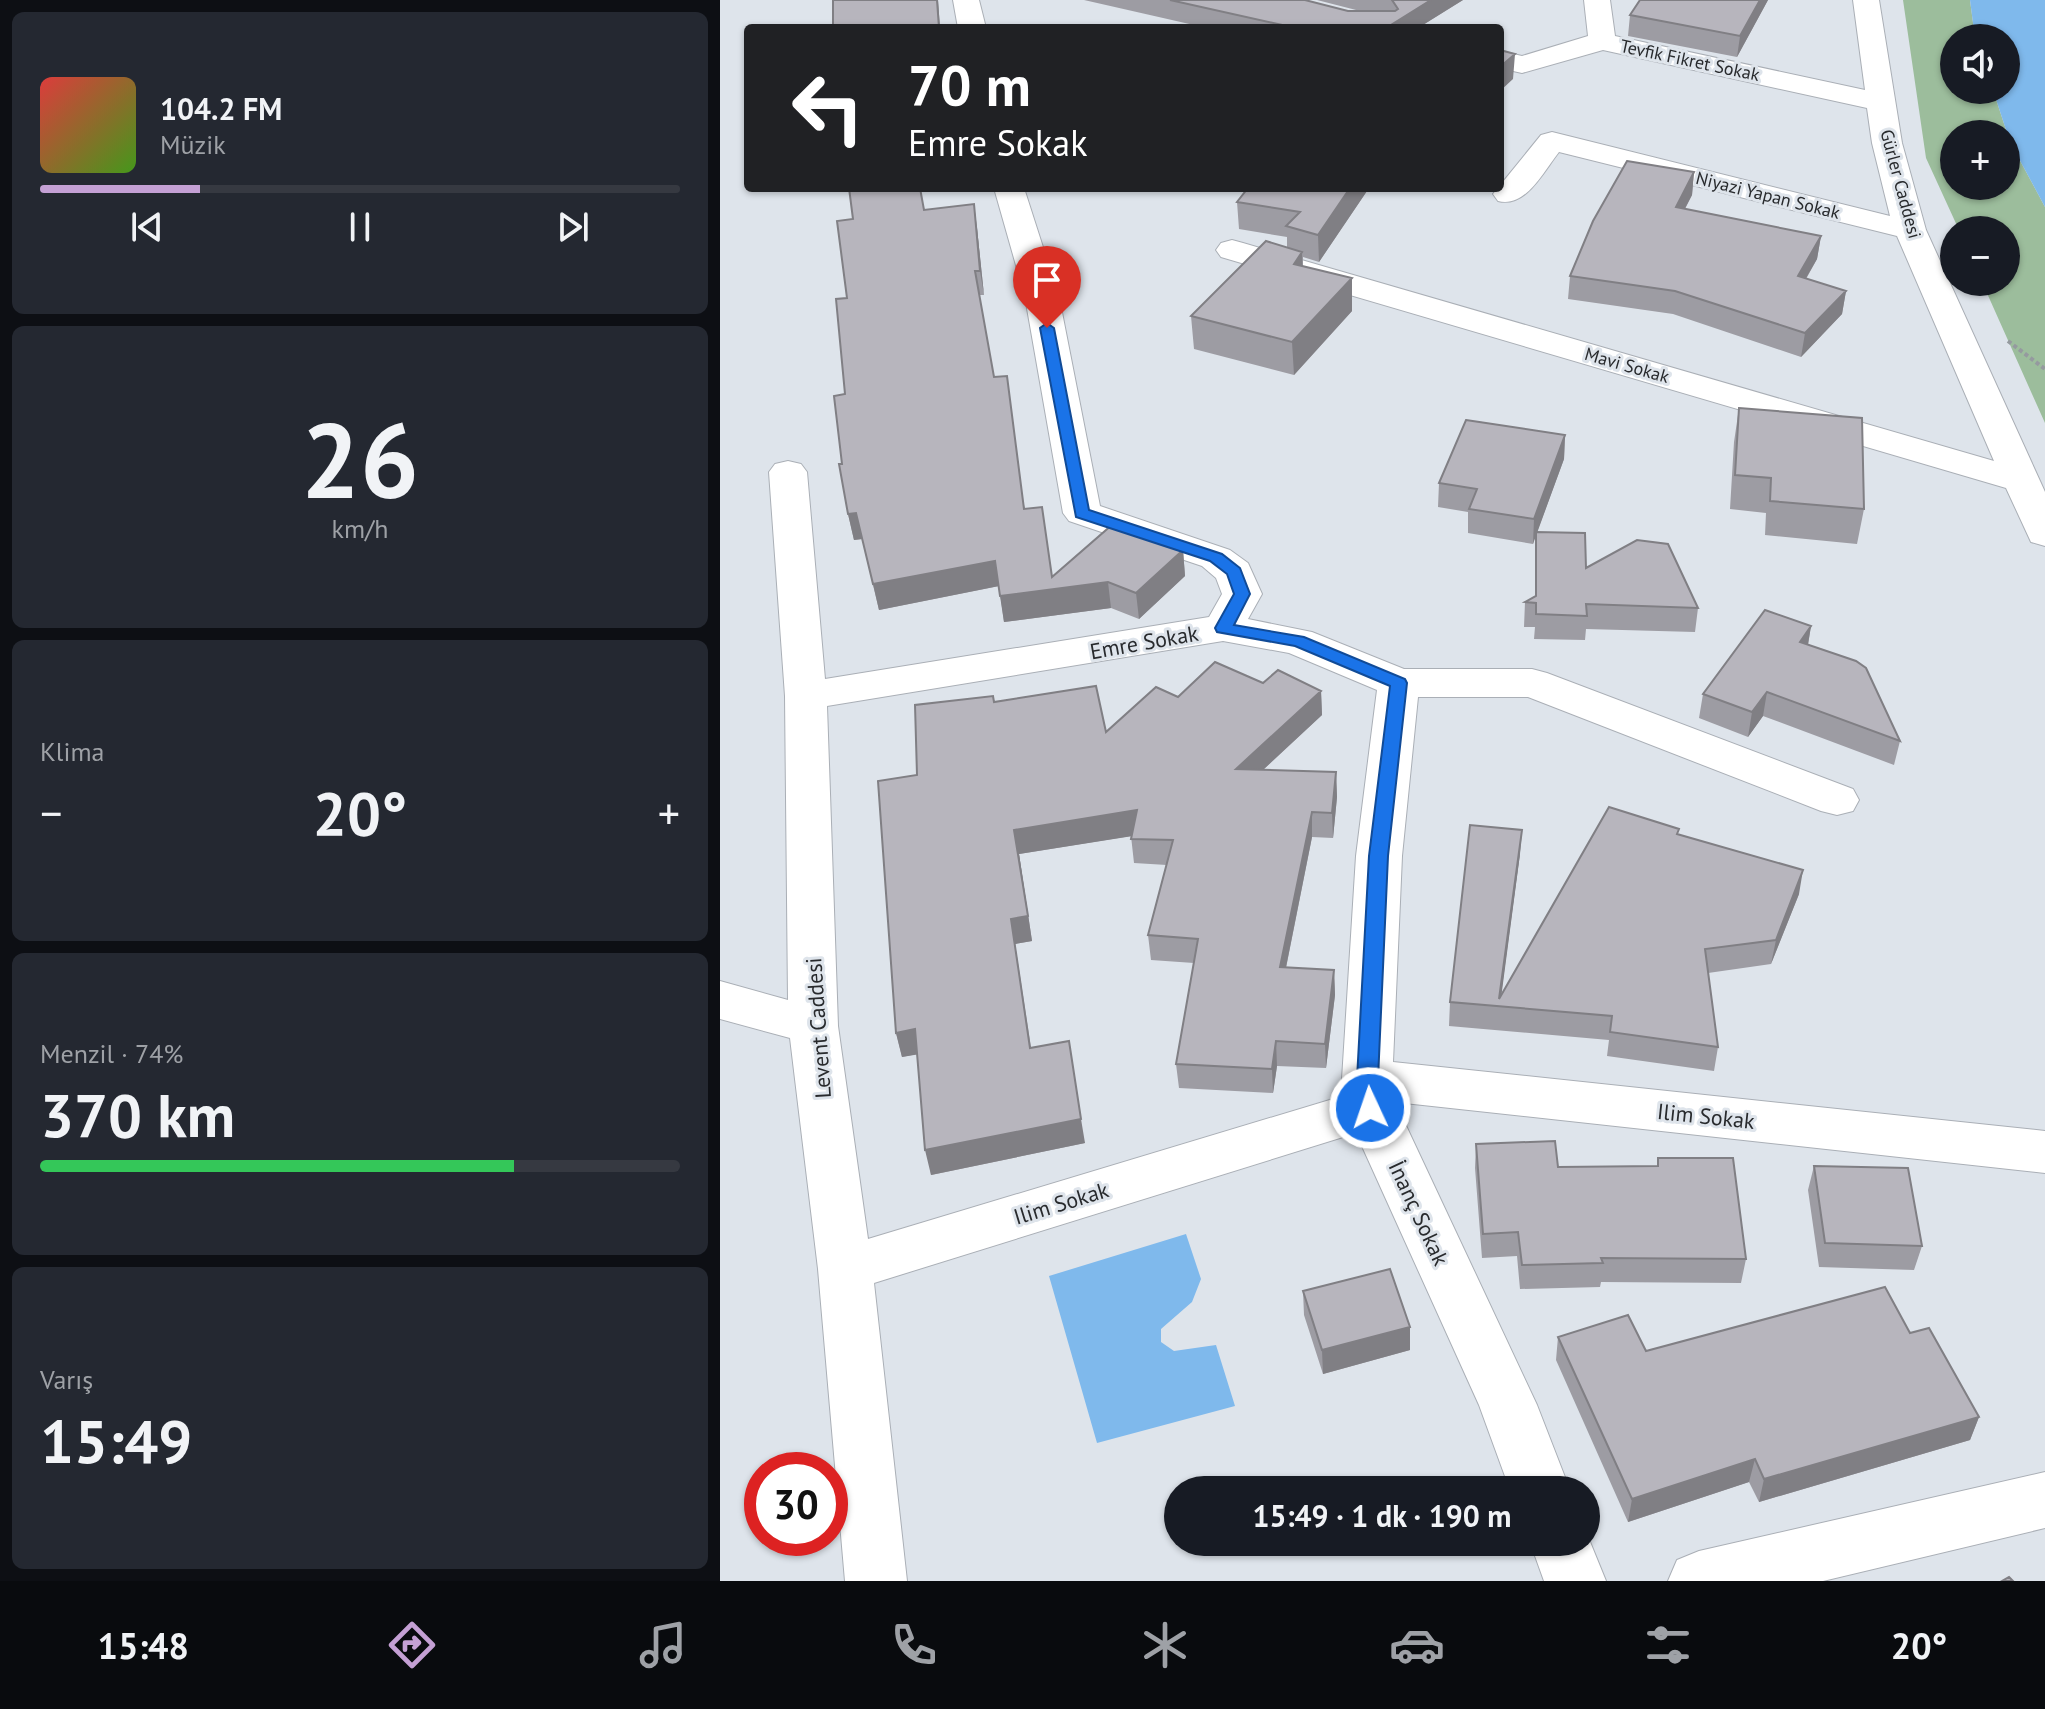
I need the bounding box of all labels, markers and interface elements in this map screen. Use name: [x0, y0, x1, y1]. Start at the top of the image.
map controls: [1940, 24, 2020, 296]
button: sound: [1940, 24, 2020, 104]
street label: Tevfik Fikret Sokak: [1618, 34, 1762, 86]
text: 70 m: [908, 49, 1031, 121]
icon: left: [776, 56, 880, 160]
text: 104.2 FM: [160, 89, 282, 128]
text: Emre Sokak: [908, 119, 1087, 166]
button: +: [1940, 120, 2020, 200]
street label: Gürler Caddesi: [1875, 127, 1927, 241]
text: Müzik: [160, 128, 226, 161]
street label: Niyazi Yapan Sokak: [1694, 166, 1843, 224]
icon: previous: [125, 205, 169, 249]
icon: pause: [338, 205, 382, 249]
icon: next: [551, 205, 595, 249]
button: −: [1940, 216, 2020, 296]
pin: [1013, 246, 1081, 328]
icon: arrive: [1025, 258, 1069, 302]
street label: Mavi Sokak: [1582, 342, 1672, 388]
text: 26: [301, 392, 419, 527]
text: km/h: [332, 512, 389, 545]
street label: Emre Sokak: [1088, 619, 1201, 665]
text: Klima: [40, 735, 104, 768]
text: 20°: [313, 774, 407, 852]
text: −: [40, 784, 62, 841]
text: +: [658, 784, 680, 841]
street label: Levent Caddesi: [799, 957, 837, 1099]
text: Menzil · 74%: [40, 1037, 183, 1070]
position arrow: [1328, 1066, 1412, 1150]
text: 370 km: [40, 1076, 235, 1154]
street label: Ilim Sokak: [1656, 1097, 1757, 1135]
street label: İnanç Sokak: [1383, 1156, 1456, 1270]
street label: Ilim Sokak: [1010, 1175, 1112, 1231]
text: Varış: [40, 1363, 93, 1396]
text: 15:49: [40, 1402, 192, 1480]
speed limit sign: 30: [744, 1452, 848, 1556]
text: 15:49 · 1 dk · 190 m: [1252, 1496, 1512, 1535]
icon: directions: [384, 1617, 440, 1673]
icon: music: [635, 1617, 691, 1673]
icon: phone: [886, 1617, 942, 1673]
icon: climate: [1137, 1617, 1193, 1673]
icon: car: [1389, 1617, 1445, 1673]
icon: filters: [1640, 1617, 1696, 1673]
text: 15:48: [98, 1622, 189, 1669]
text: 20°: [1891, 1622, 1947, 1669]

